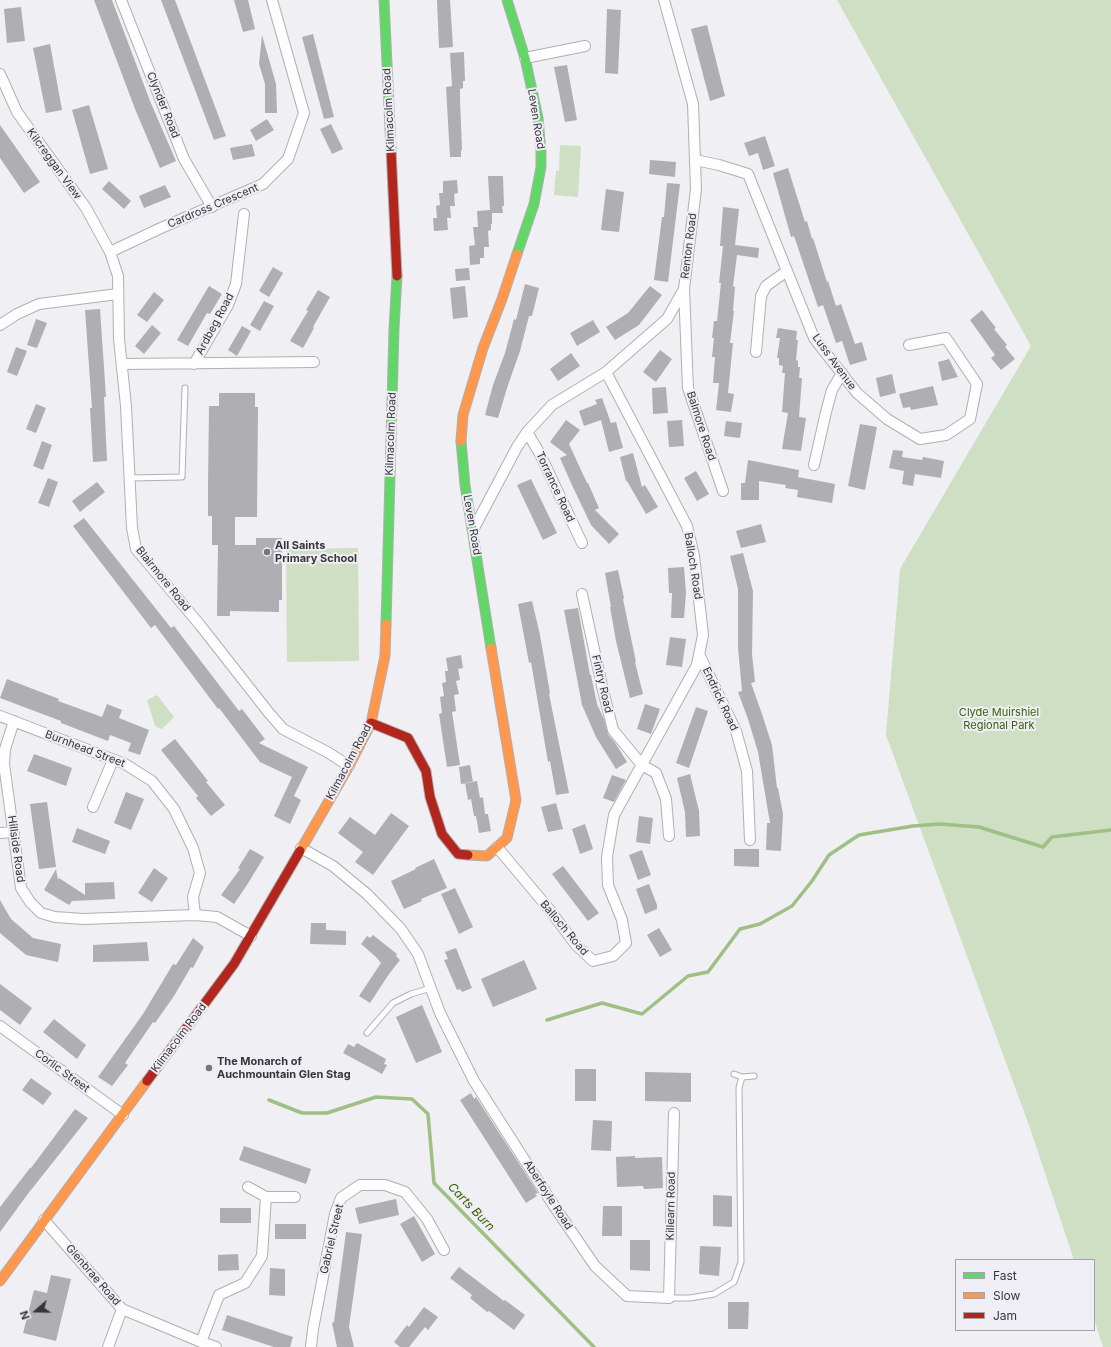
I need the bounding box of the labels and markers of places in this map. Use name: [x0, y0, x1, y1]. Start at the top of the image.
place label: All Saints Primary School: [275, 539, 357, 565]
marker: All Saints Primary School: [262, 547, 272, 557]
place label: The Monarch of Auchmountain Glen Stag: [217, 1055, 351, 1081]
marker: The Monarch of Auchmountain Glen Stag: [204, 1063, 214, 1073]

